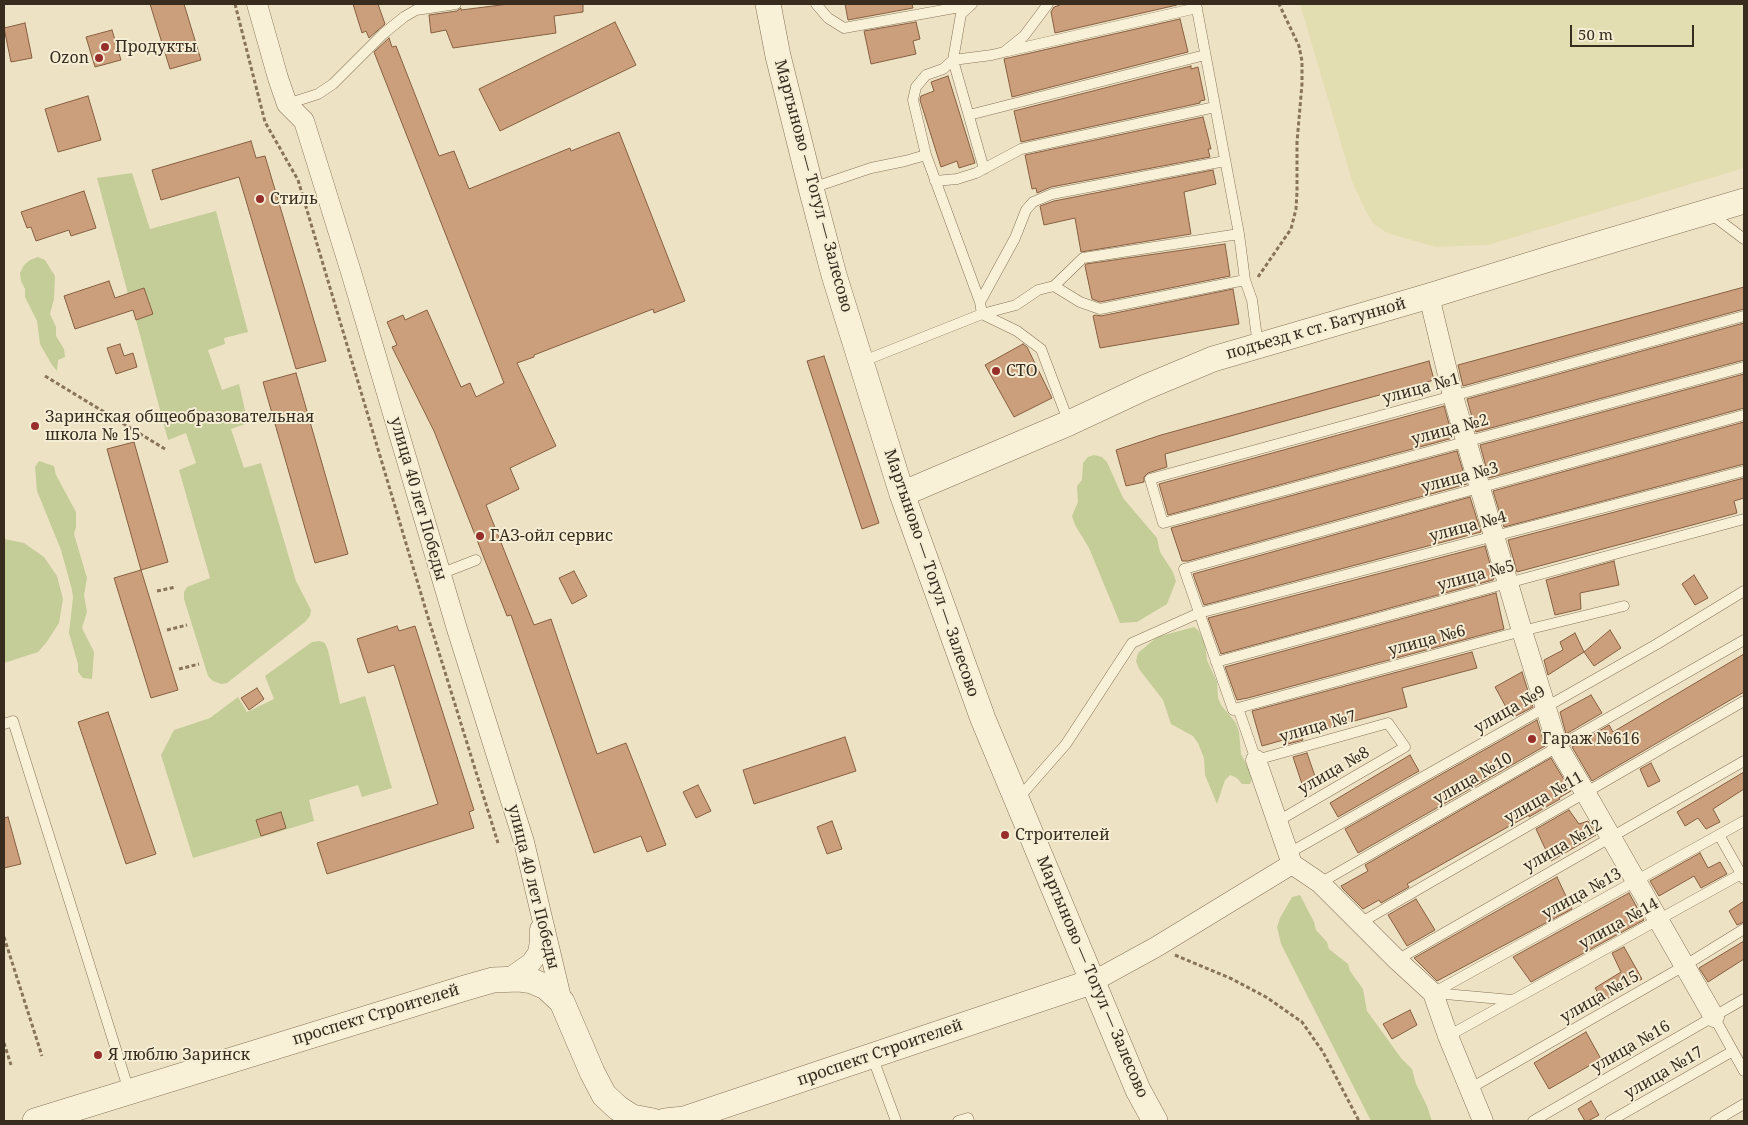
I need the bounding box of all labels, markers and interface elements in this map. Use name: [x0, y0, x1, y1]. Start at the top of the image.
scale bar: [1573, 15, 1697, 47]
text: 50 m: [1578, 24, 1613, 44]
place label: Продукты: [115, 37, 197, 57]
marker: Продукты: [99, 41, 111, 53]
place label: Ozon: [49, 48, 89, 68]
marker: Ozon: [93, 52, 105, 64]
street label: Мартыново — Тогул — Залесово: [770, 58, 856, 314]
place label: Стиль: [270, 189, 317, 209]
marker: Стиль: [254, 193, 266, 205]
street label: подъезд к ст. Батунной: [1224, 294, 1408, 364]
place label: СТО: [1006, 361, 1038, 381]
marker: СТО: [990, 365, 1002, 377]
street label: улица №1: [1380, 370, 1462, 408]
place label: Заринская общеобразовательная школа № 15: [45, 407, 314, 445]
street label: улица №2: [1409, 411, 1491, 449]
street label: улица 40 лет Победы: [385, 415, 451, 583]
marker: Заринская общеобразовательная школа № 15: [29, 420, 41, 432]
street label: Мартыново — Тогул — Залесово: [879, 447, 983, 699]
street label: улица №3: [1419, 459, 1501, 497]
street label: улица №4: [1427, 508, 1509, 546]
place label: ГАЗ-ойл сервис: [490, 526, 613, 546]
marker: ГАЗ-ойл сервис: [474, 530, 486, 542]
street label: улица №5: [1435, 557, 1517, 595]
street label: улица №6: [1386, 622, 1468, 660]
street label: улица №9: [1471, 682, 1549, 738]
street label: улица №7: [1277, 707, 1359, 747]
place label: Гараж №616: [1542, 729, 1640, 749]
marker: Гараж №616: [1526, 733, 1538, 745]
street label: улица №8: [1295, 743, 1373, 799]
street label: улица №10: [1430, 749, 1516, 809]
street label: улица №11: [1501, 768, 1587, 828]
street label: улица 40 лет Победы: [503, 803, 563, 971]
street label: улица №12: [1520, 816, 1606, 876]
place label: Строителей: [1015, 825, 1110, 845]
marker: Строителей: [999, 829, 1011, 841]
street label: Мартыново — Тогул — Залесово: [1032, 853, 1152, 1101]
street label: улица №13: [1539, 864, 1625, 924]
street label: улица №14: [1576, 894, 1662, 954]
street label: улица №15: [1557, 967, 1643, 1027]
street label: проспект Строителей: [290, 980, 462, 1050]
street label: проспект Строителей: [795, 1016, 965, 1090]
street label: улица №16: [1588, 1017, 1674, 1077]
street label: улица №17: [1621, 1043, 1707, 1103]
place label: Я люблю Заринск: [108, 1045, 250, 1065]
marker: Я люблю Заринск: [92, 1049, 104, 1061]

